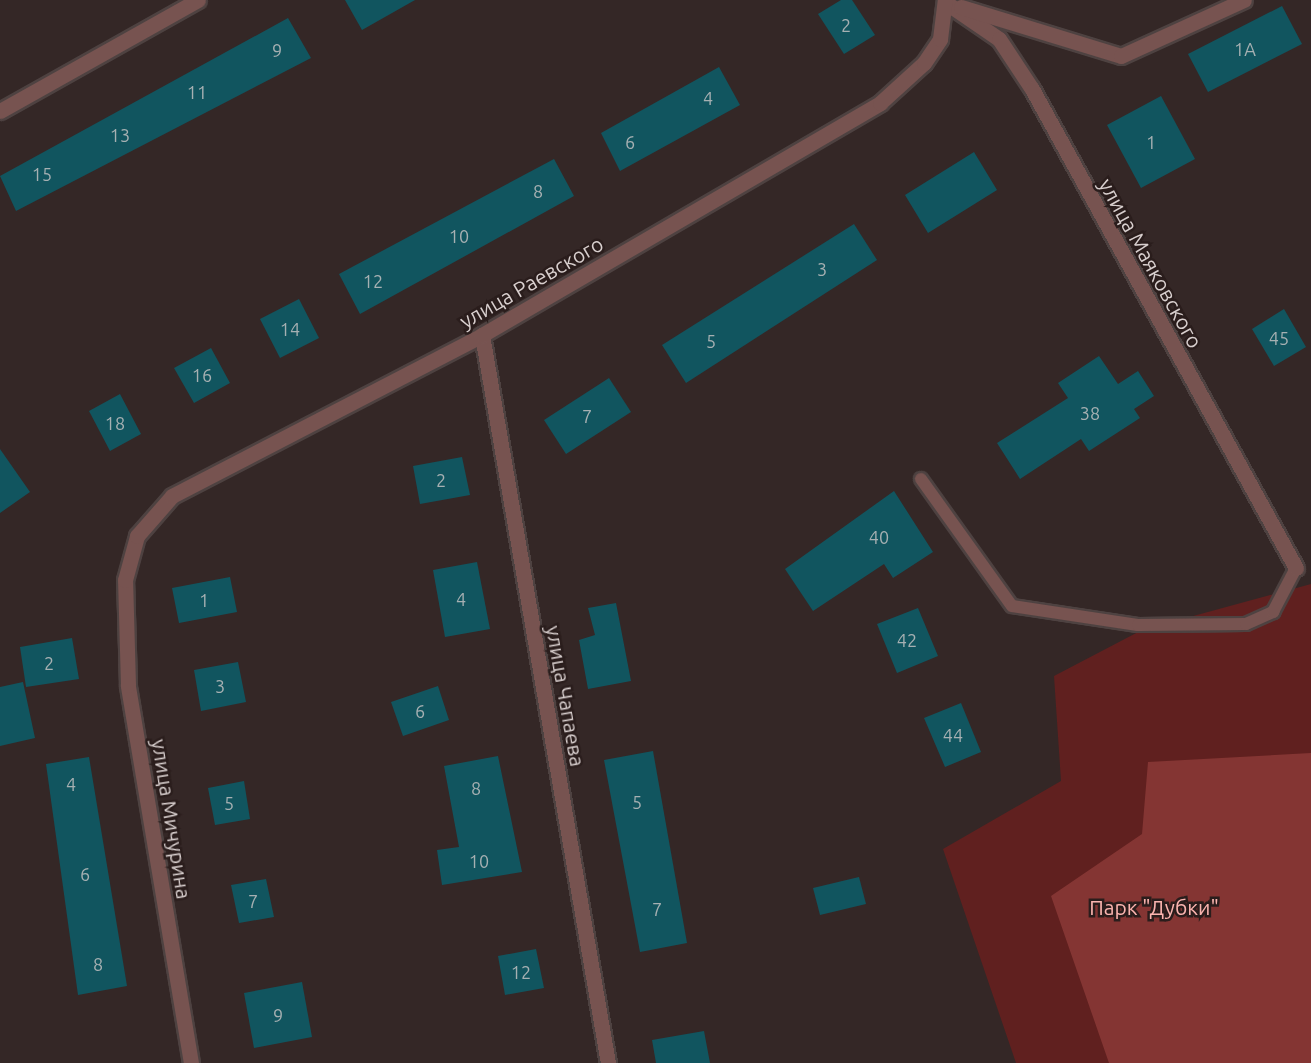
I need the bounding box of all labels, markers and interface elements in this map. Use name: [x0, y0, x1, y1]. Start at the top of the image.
house number: 2: [841, 14, 851, 36]
house number: 1А: [1234, 38, 1256, 60]
house number: 9: [272, 39, 282, 61]
house number: 11: [187, 81, 207, 103]
house number: 4: [703, 87, 713, 109]
house number: 13: [110, 124, 130, 146]
house number: 6: [625, 131, 635, 153]
house number: 1: [1146, 131, 1156, 153]
house number: 15: [32, 163, 52, 185]
street label: улица Маяковского: [1094, 174, 1208, 352]
house number: 8: [533, 180, 543, 202]
house number: 10: [449, 225, 469, 247]
street label: улица Раевского: [455, 231, 607, 333]
house number: 3: [817, 258, 827, 280]
house number: 12: [363, 270, 383, 292]
house number: 14: [280, 318, 300, 340]
house number: 45: [1269, 327, 1289, 349]
house number: 5: [706, 330, 716, 352]
house number: 16: [192, 364, 212, 386]
house number: 38: [1080, 402, 1100, 424]
house number: 7: [582, 405, 592, 427]
house number: 18: [105, 412, 125, 434]
house number: 2: [436, 469, 446, 491]
house number: 40: [869, 526, 889, 548]
house number: 4: [456, 588, 466, 610]
house number: 1: [199, 589, 209, 611]
street label: улица Чапаева: [541, 623, 591, 769]
house number: 42: [897, 629, 917, 651]
house number: 2: [44, 652, 54, 674]
house number: 3: [215, 675, 225, 697]
house number: 6: [415, 700, 425, 722]
house number: 44: [943, 724, 963, 746]
street label: улица Мичурина: [147, 737, 197, 901]
house number: 4: [66, 773, 76, 795]
house number: 8: [471, 777, 481, 799]
house number: 5: [632, 791, 642, 813]
house number: 5: [224, 792, 234, 814]
house number: 10: [469, 850, 489, 872]
house number: 6: [80, 863, 90, 885]
house number: 7: [248, 890, 258, 912]
park label: Парк "Дубки": [1089, 894, 1219, 920]
house number: 7: [652, 898, 662, 920]
house number: 8: [93, 953, 103, 975]
house number: 12: [511, 961, 531, 983]
house number: 9: [273, 1004, 283, 1026]

